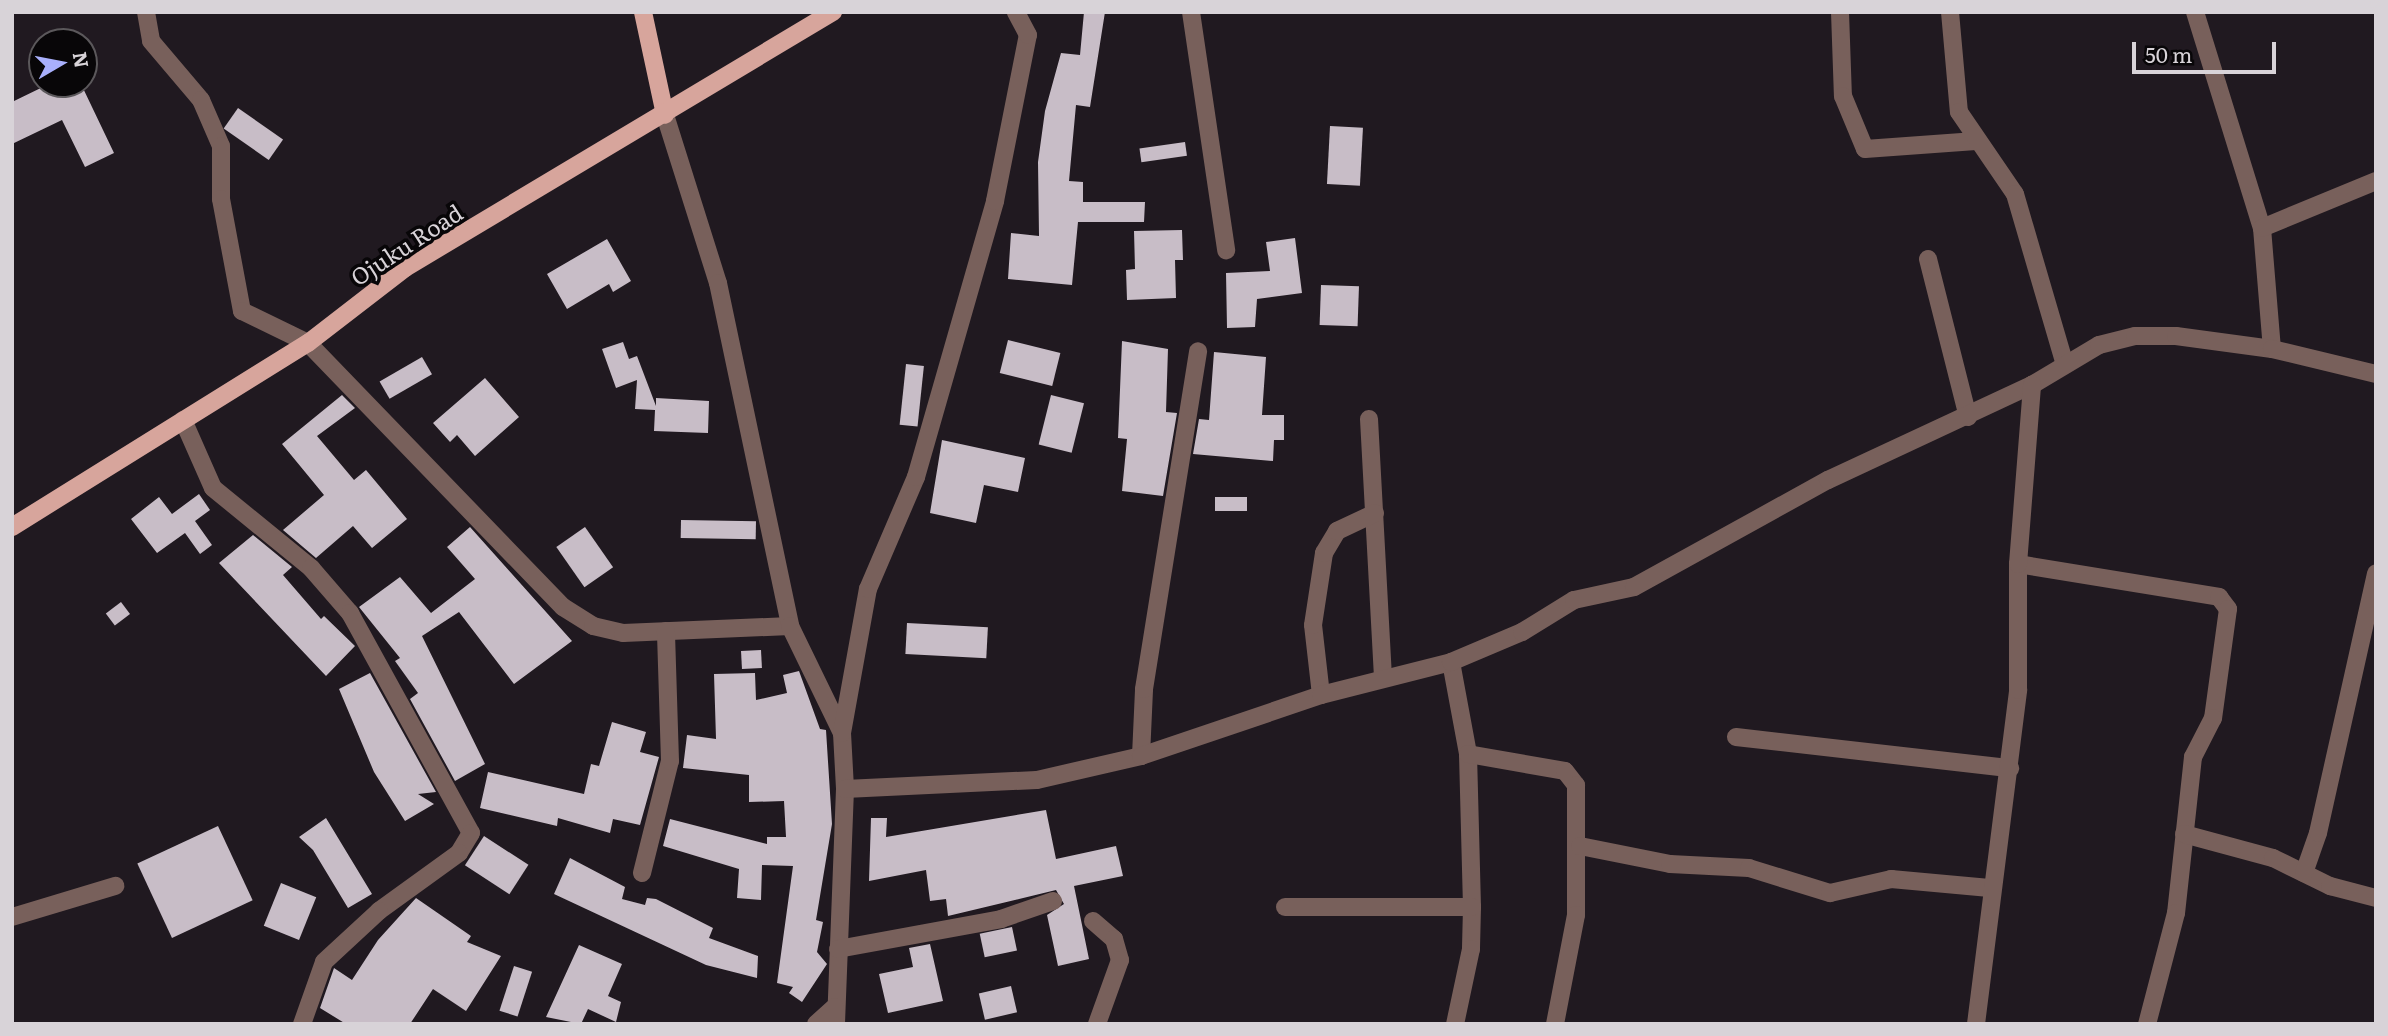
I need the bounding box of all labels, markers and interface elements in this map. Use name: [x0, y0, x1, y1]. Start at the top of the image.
north arrow: [28, 28, 98, 98]
scale bar: [2136, 28, 2280, 72]
text: 50 m: [2145, 38, 2192, 69]
text: N: [67, 49, 97, 70]
street label: Ojuku Road: [345, 198, 467, 290]

